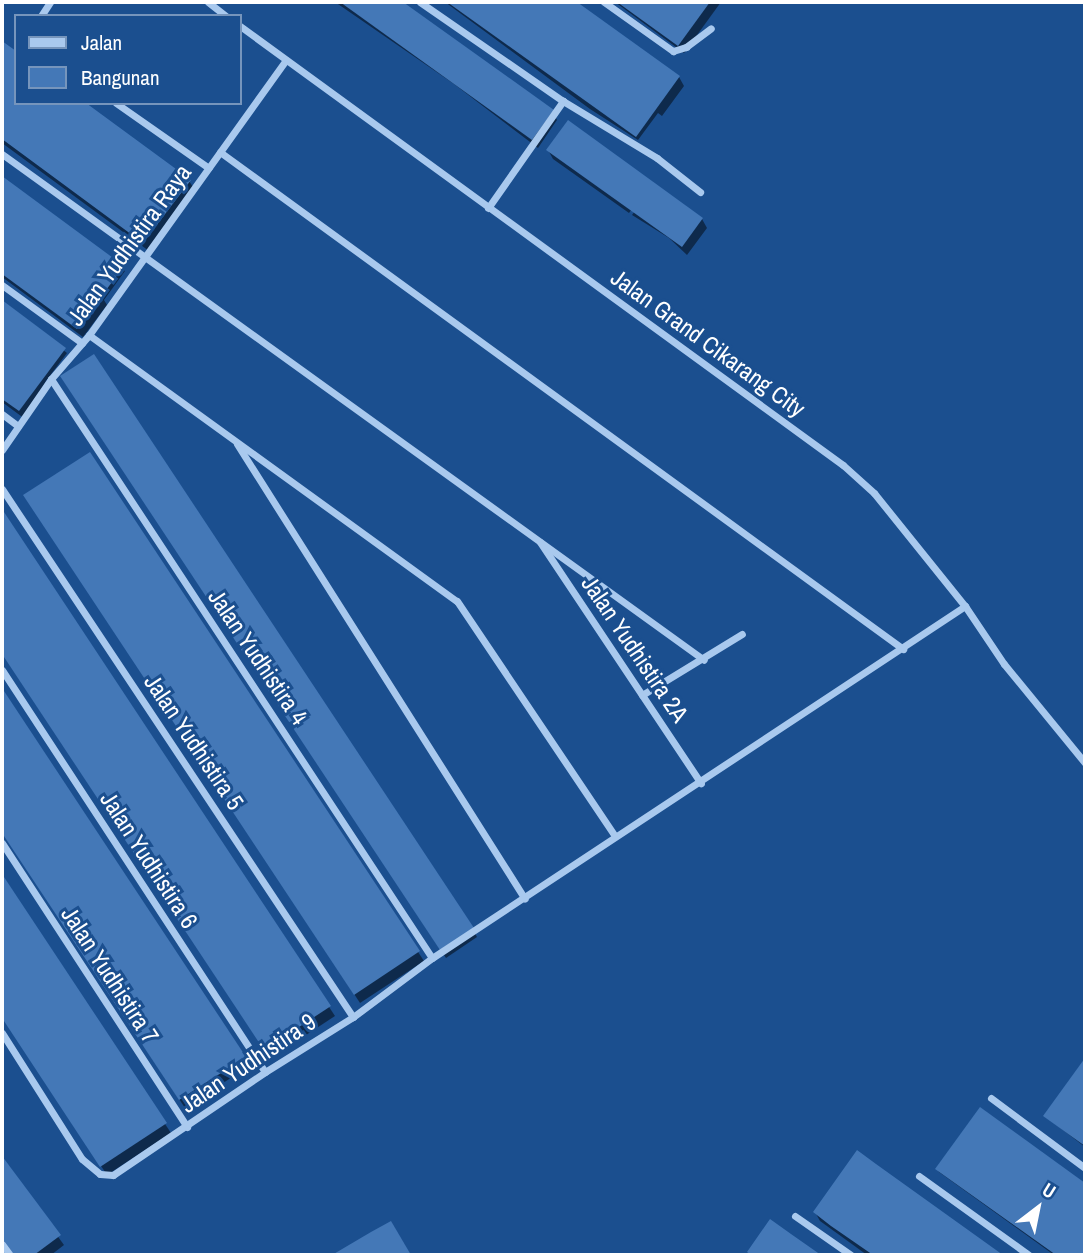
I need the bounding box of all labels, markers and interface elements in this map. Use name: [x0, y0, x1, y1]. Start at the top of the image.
legend: [14, 14, 242, 105]
text: Jalan: [81, 28, 122, 57]
text: Bangunan: [81, 63, 160, 92]
street label: Jalan Yudhistira Raya: [61, 159, 197, 331]
street label: Jalan Grand Cikarang City: [605, 263, 811, 423]
street label: Jalan Yudhistira 2A: [575, 570, 695, 728]
street label: Jalan Yudhistira 4: [202, 584, 314, 730]
street label: Jalan Yudhistira 5: [138, 669, 250, 815]
street label: Jalan Yudhistira 6: [94, 786, 204, 934]
street label: Jalan Yudhistira 7: [55, 901, 165, 1049]
street label: Jalan Yudhistira 9: [175, 1007, 321, 1119]
north arrow: [1003, 1173, 1073, 1243]
text: U: [1037, 1176, 1061, 1204]

